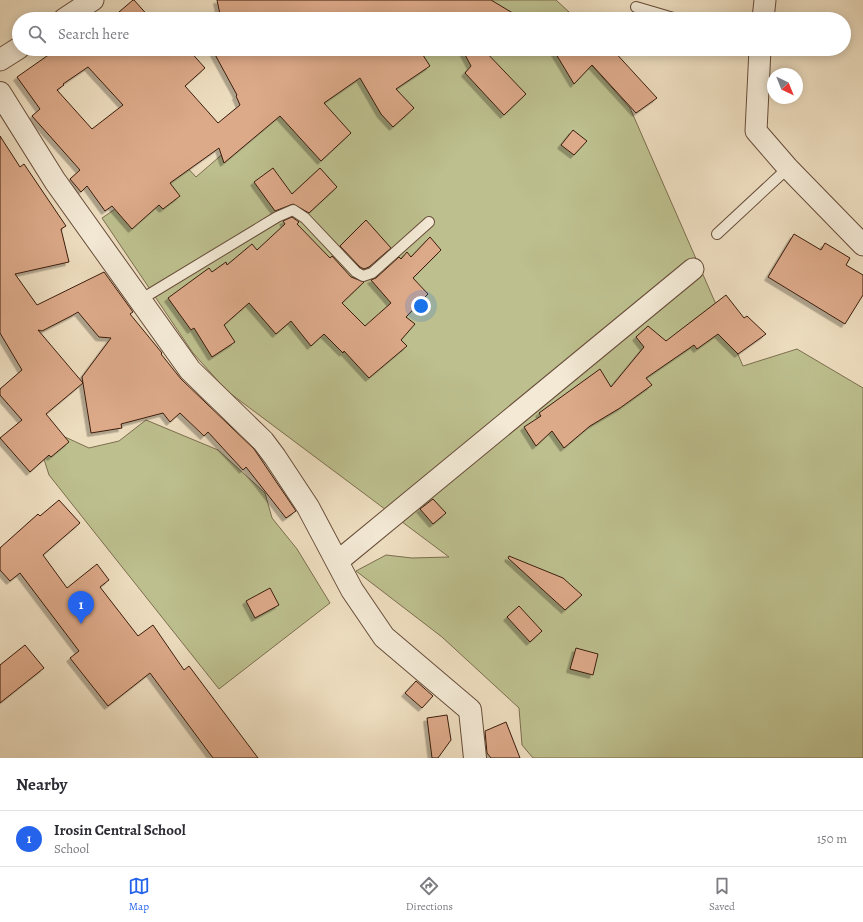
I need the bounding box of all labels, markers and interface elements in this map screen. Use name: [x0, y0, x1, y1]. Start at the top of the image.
search box: [12, 12, 851, 56]
icon: search: [26, 23, 48, 45]
text: Search here: [58, 24, 129, 44]
north arrow: [767, 68, 803, 104]
your location: [411, 296, 431, 316]
pin: 1: [68, 591, 94, 624]
text: Nearby: [16, 773, 67, 796]
text: Irosin Central School: [54, 820, 186, 840]
text: 1: [27, 830, 31, 847]
text: 150 m: [817, 830, 847, 847]
text: School: [54, 840, 89, 857]
tab: Map: [128, 875, 150, 914]
tab: Directions: [406, 875, 453, 914]
tab: Saved: [709, 875, 735, 914]

